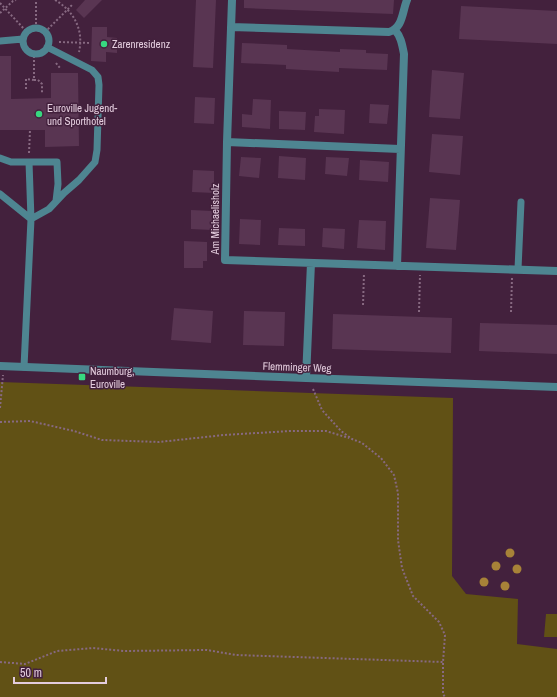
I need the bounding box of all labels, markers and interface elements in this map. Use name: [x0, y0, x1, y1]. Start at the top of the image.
place label: Zarenresidenz: [112, 37, 171, 51]
marker: Zarenresidenz: [99, 39, 109, 49]
place label: Euroville Jugend- und Sporthotel: [47, 101, 117, 128]
marker: Euroville Jugend- und Sporthotel: [34, 109, 44, 119]
street label: Am Michaelisholz: [208, 183, 222, 256]
street label: Flemminger Weg: [262, 359, 332, 375]
place label: Naumburg, Euroville: [90, 364, 135, 391]
marker: Naumburg, Euroville: [77, 372, 87, 382]
scale bar: [14, 659, 106, 685]
text: 50 m: [20, 665, 42, 681]

